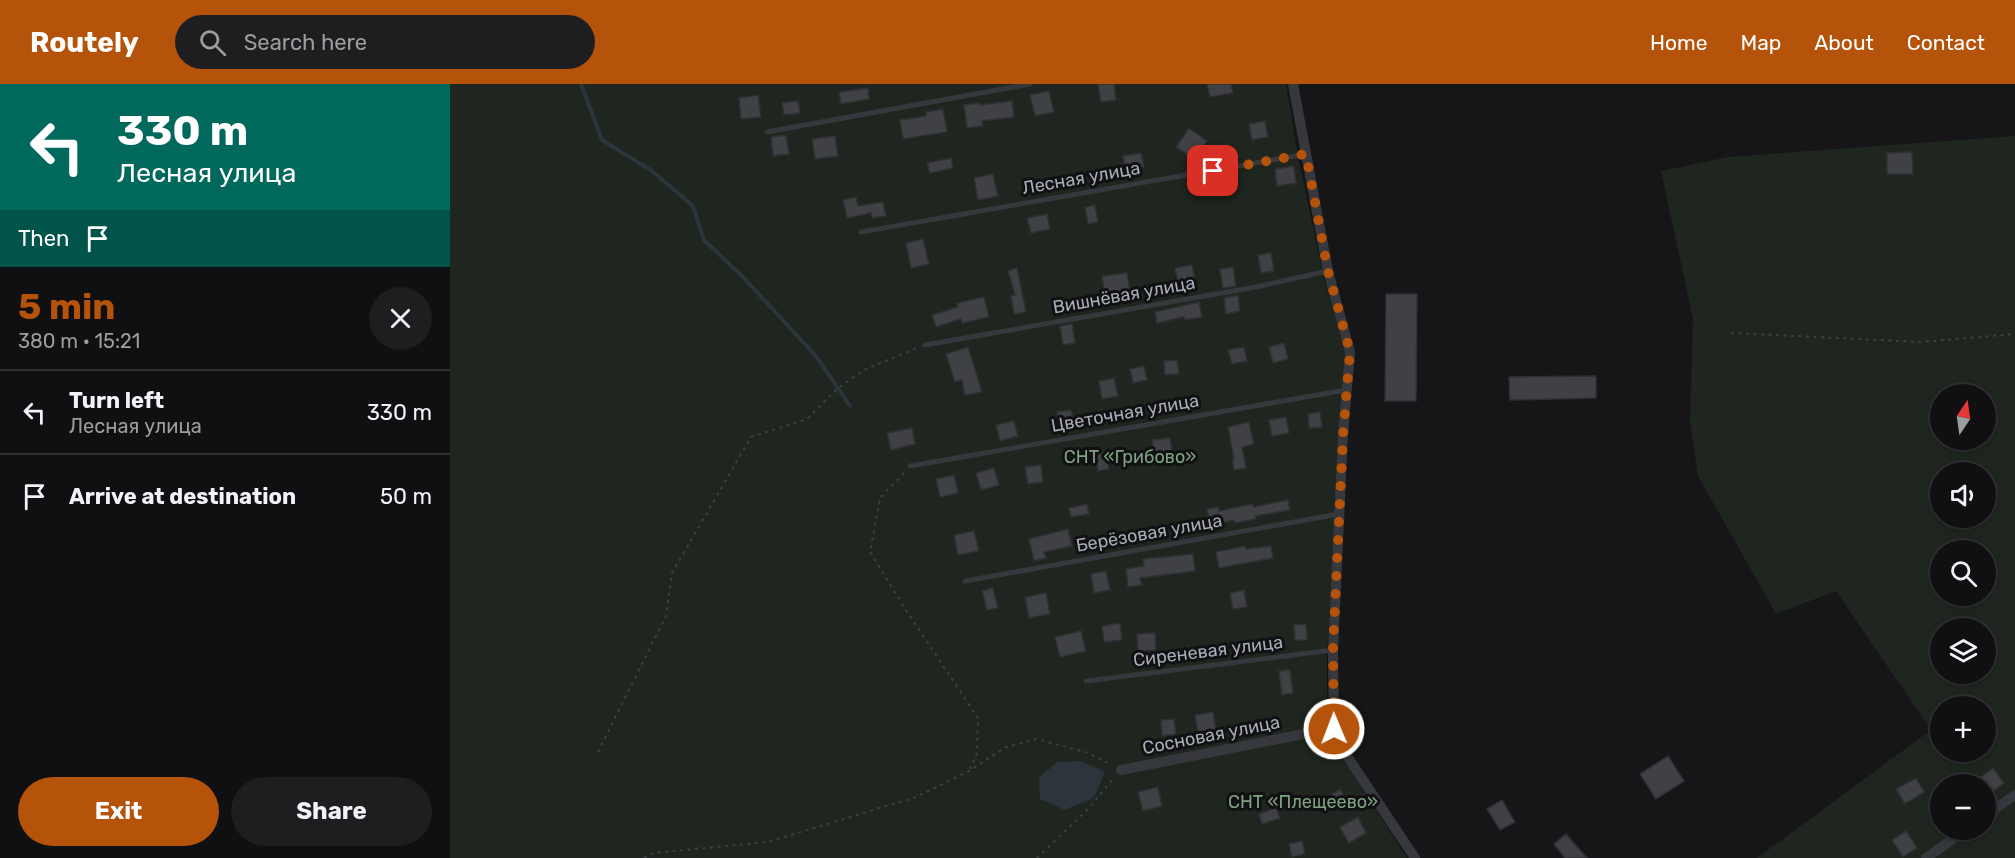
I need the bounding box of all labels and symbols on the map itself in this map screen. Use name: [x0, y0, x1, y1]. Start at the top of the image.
pin: [1187, 145, 1238, 196]
street label: Лесная улица: [1020, 157, 1142, 199]
street label: Вишнёвая улица: [1051, 272, 1197, 318]
north arrow: [1930, 384, 1996, 450]
street label: Цветочная улица: [1049, 389, 1201, 437]
park label: СНТ «Грибово»: [1064, 446, 1196, 468]
street label: Берёзовая улица: [1074, 509, 1224, 557]
street label: Сиреневая улица: [1132, 631, 1284, 671]
position arrow: [1302, 697, 1366, 761]
street label: Сосновая улица: [1140, 711, 1282, 759]
park label: СНТ «Плещеево»: [1228, 791, 1378, 813]

